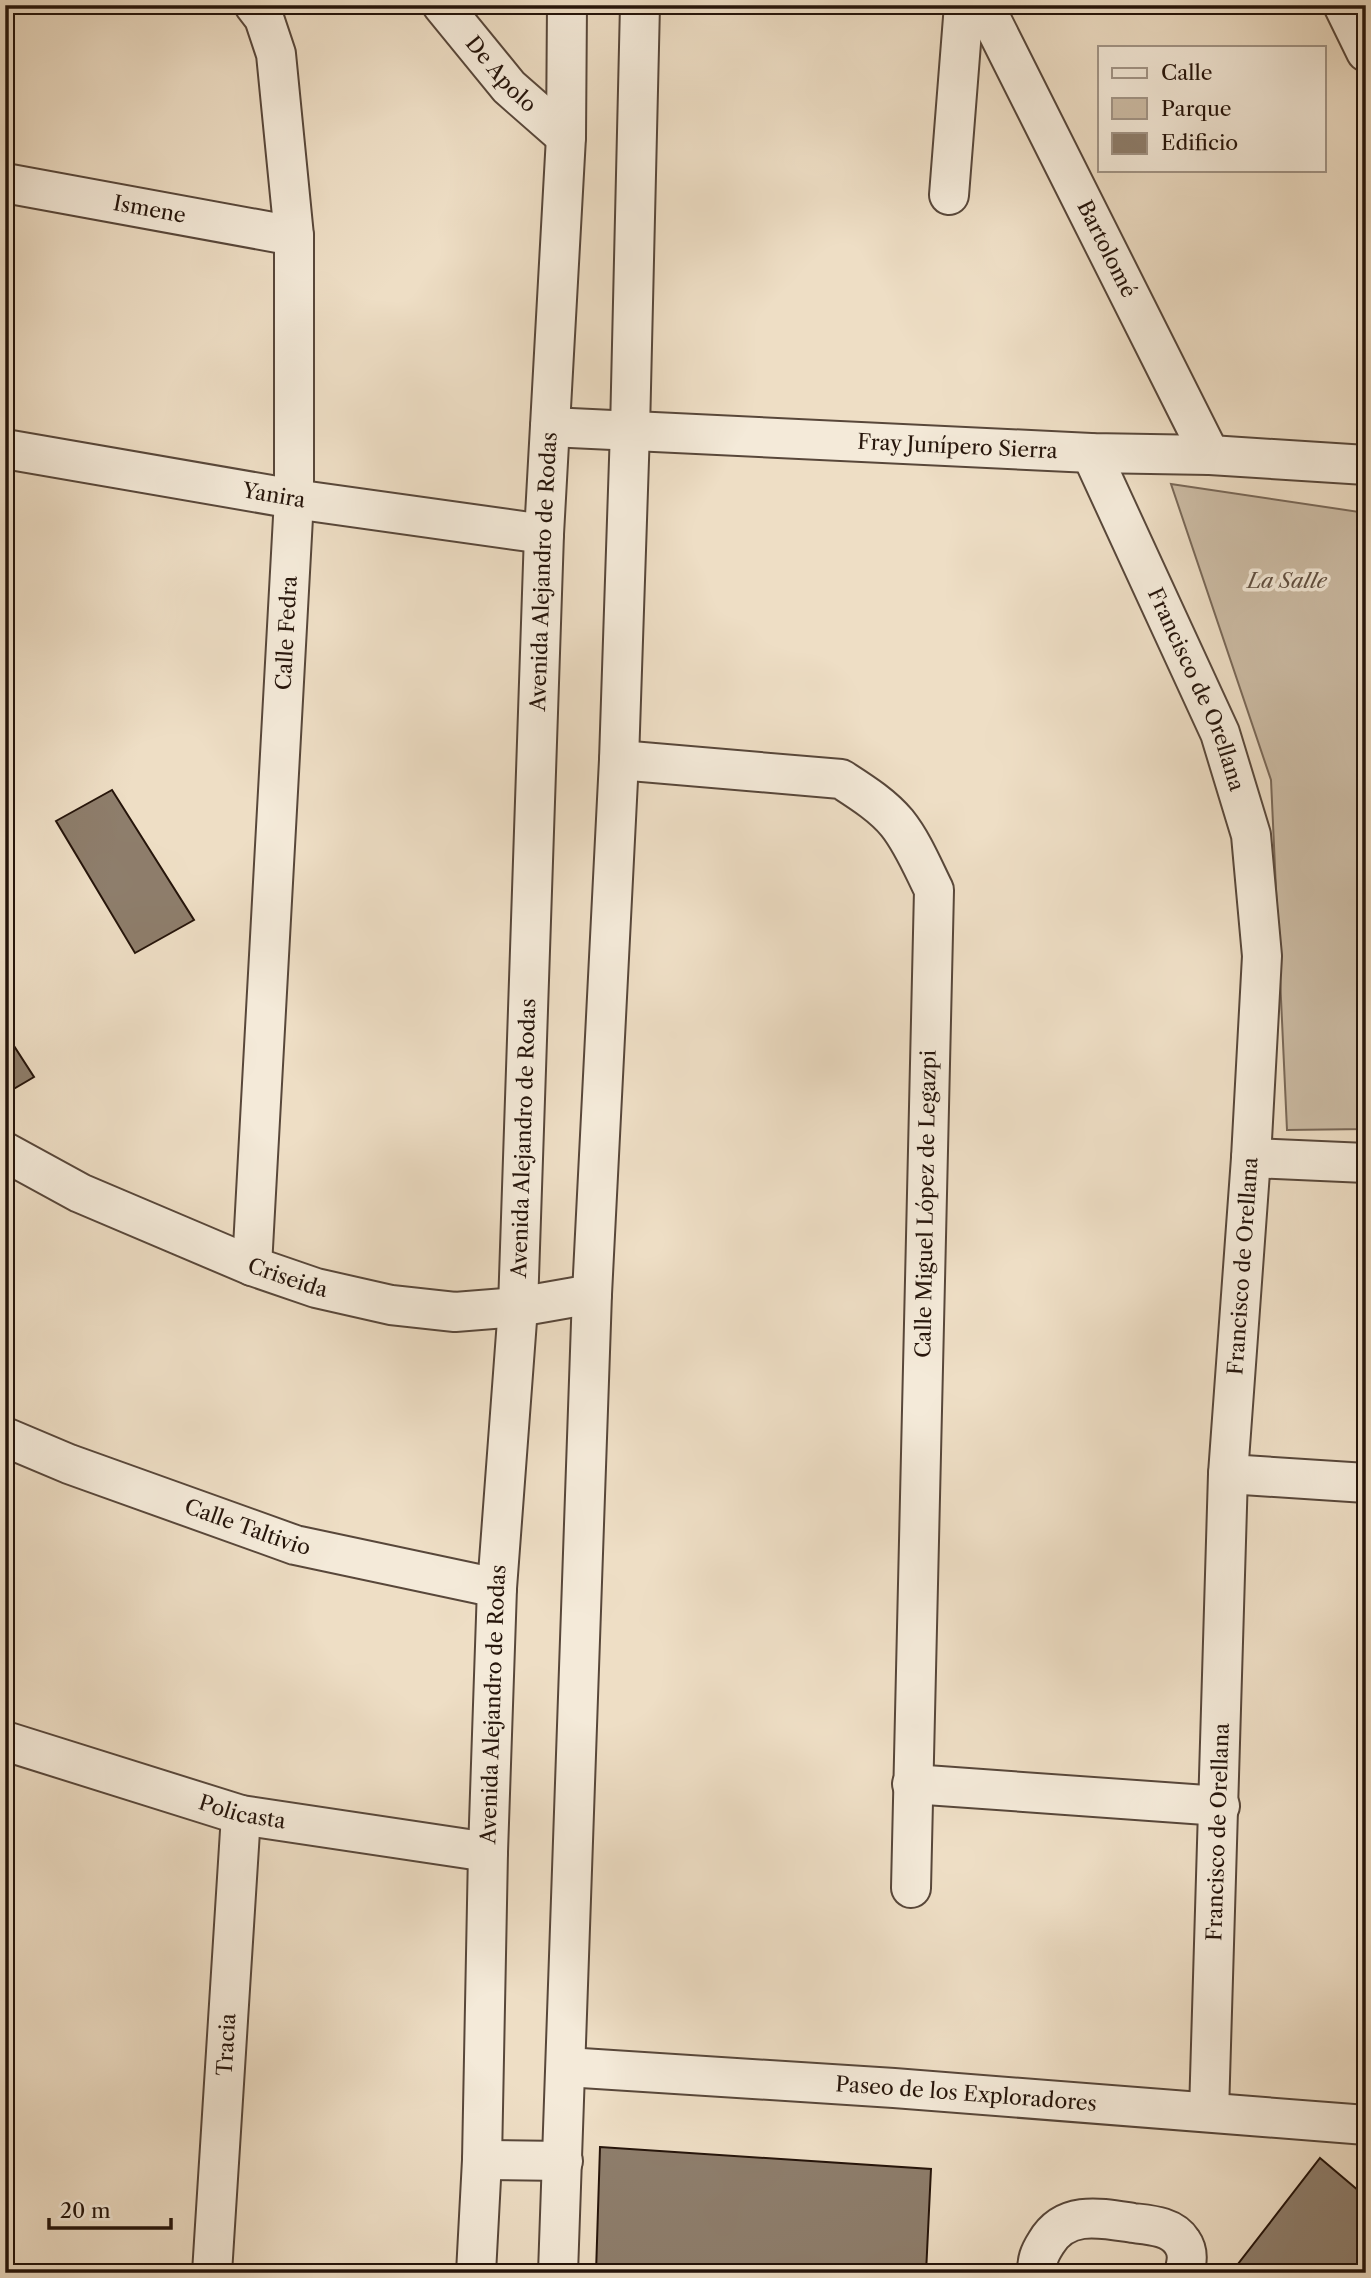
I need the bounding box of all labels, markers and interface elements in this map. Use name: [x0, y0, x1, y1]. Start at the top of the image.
street label: De Apolo: [461, 31, 542, 117]
legend: [1098, 46, 1326, 172]
text: Calle: [1161, 60, 1213, 85]
text: Parque: [1161, 96, 1232, 121]
text: Edificio: [1161, 130, 1238, 155]
street label: Ismene: [111, 190, 188, 228]
street label: Bartolomé: [1072, 196, 1142, 301]
street label: Fray Junípero Sierra: [857, 429, 1059, 463]
street label: Avenida Alejandro de Rodas: [525, 431, 562, 713]
street label: Yanira: [240, 477, 308, 513]
park label: La Salle: [1245, 568, 1328, 593]
street label: Calle Fedra: [271, 574, 302, 691]
street label: Francisco de Orellana: [1143, 584, 1250, 795]
street label: Avenida Alejandro de Rodas: [506, 998, 540, 1279]
street label: Calle Miguel López de Legazpi: [910, 1050, 941, 1358]
street label: Francisco de Orellana: [1222, 1155, 1263, 1376]
street label: Criseida: [245, 1253, 331, 1302]
street label: Calle Taltivio: [181, 1493, 313, 1560]
street label: Avenida Alejandro de Rodas: [475, 1564, 511, 1845]
street label: Francisco de Orellana: [1201, 1722, 1234, 1942]
street label: Policasta: [196, 1790, 288, 1834]
street label: Tracia: [212, 2011, 240, 2077]
street label: Paseo de los Exploradores: [835, 2071, 1098, 2116]
scale bar: [49, 2187, 172, 2231]
text: 20 m: [60, 2198, 111, 2223]

